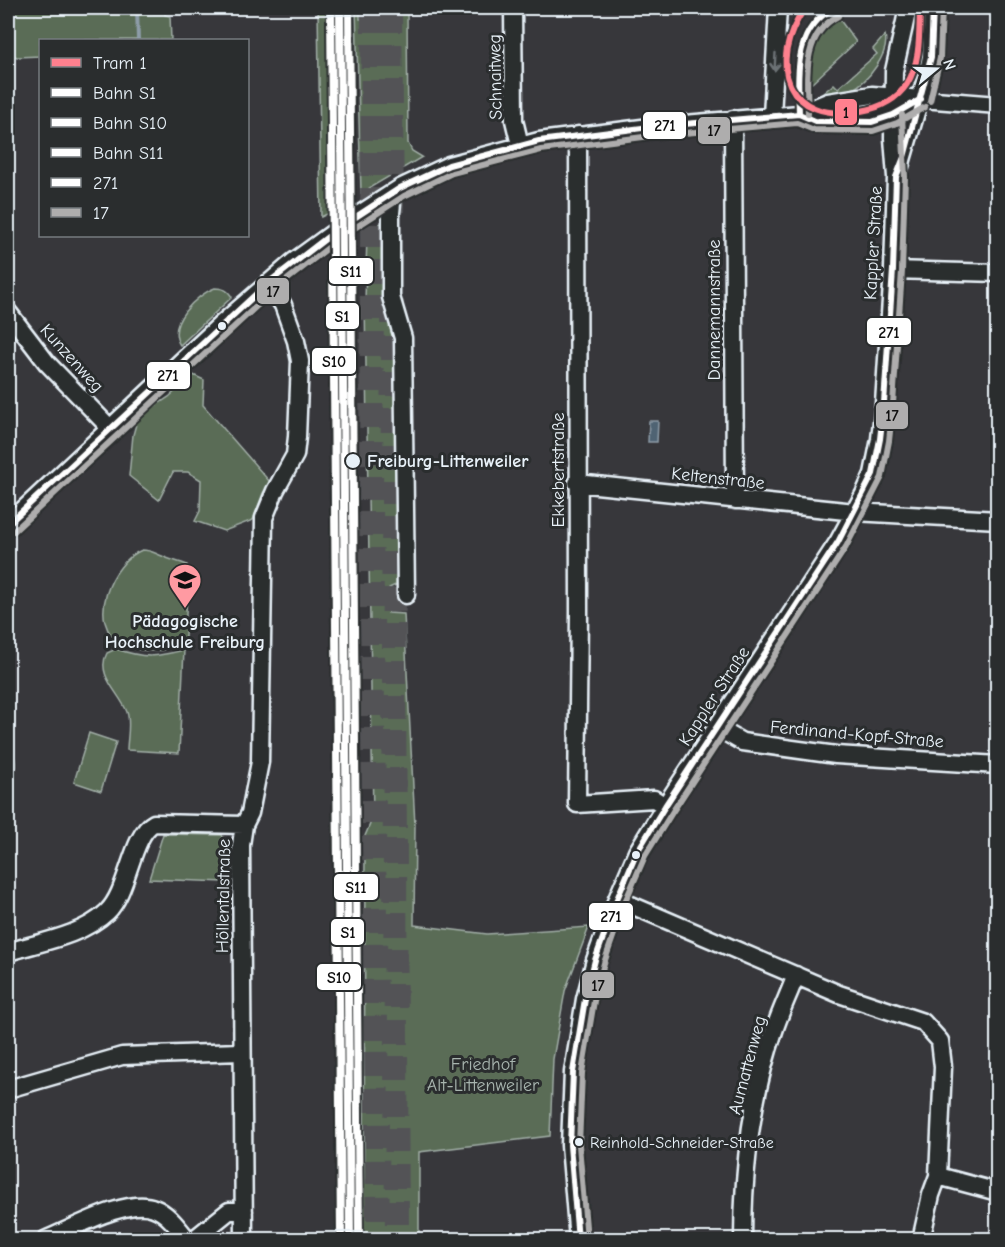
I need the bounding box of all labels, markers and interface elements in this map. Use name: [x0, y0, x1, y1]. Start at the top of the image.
street label: Schnaitweg: [484, 34, 507, 120]
legend: [39, 39, 249, 237]
north arrow: [906, 39, 966, 99]
one-way arrow: [769, 51, 780, 71]
text: Tram 1: [93, 53, 147, 74]
text: N: [939, 57, 959, 72]
text: Bahn S1: [93, 83, 156, 104]
line badge: 1: [834, 98, 858, 126]
text: 1: [843, 104, 849, 122]
line badge: 271: [642, 111, 687, 140]
text: Bahn S10: [93, 113, 167, 134]
line badge: 17: [697, 116, 731, 145]
text: 271: [654, 117, 676, 135]
text: 17: [707, 122, 722, 140]
text: Bahn S11: [93, 143, 163, 164]
text: 271: [93, 173, 118, 194]
street label: Kappler Straße: [860, 185, 887, 301]
text: 17: [93, 203, 109, 224]
street label: Dannemannstraße: [704, 240, 725, 380]
line badge: S11: [328, 257, 374, 285]
text: S11: [340, 263, 362, 281]
line badge: 17: [256, 277, 290, 305]
text: 17: [266, 283, 281, 301]
line badge: S1: [325, 302, 360, 330]
text: S1: [334, 308, 350, 326]
line badge: 271: [866, 317, 912, 346]
street label: Kunzenweg: [36, 320, 108, 397]
unlabelled marker: [216, 320, 228, 332]
text: 271: [878, 324, 900, 342]
line badge: S10: [311, 347, 357, 375]
text: S10: [322, 353, 346, 371]
line badge: 271: [146, 361, 191, 390]
text: 271: [157, 367, 179, 385]
line badge: 17: [875, 401, 909, 430]
text: 17: [885, 407, 900, 425]
street label: Ekkebertstraße: [548, 412, 569, 528]
place label: Freiburg-Littenweiler: [367, 451, 529, 472]
marker: Freiburg-Littenweiler: [344, 452, 362, 470]
street label: Keltenstraße: [670, 463, 766, 494]
school or university icon: Pädagogische Hochschule Freiburg: [167, 562, 203, 609]
place label: Pädagogische Hochschule Freiburg: [105, 611, 265, 653]
street label: Kappler Straße: [674, 643, 754, 750]
street label: Ferdinand-Kopf-Straße: [769, 716, 945, 753]
street label: Höllentalstraße: [212, 839, 235, 953]
unlabelled marker: [630, 849, 642, 861]
line badge: S11: [333, 873, 379, 901]
text: S11: [345, 879, 367, 897]
line badge: 271: [588, 902, 634, 931]
text: 271: [600, 908, 622, 926]
line badge: S1: [330, 918, 365, 946]
text: S1: [340, 924, 356, 942]
line badge: S10: [316, 963, 362, 991]
text: S10: [327, 969, 351, 987]
line badge: 17: [581, 971, 615, 999]
text: 17: [591, 977, 606, 995]
street label: Aumattenweg: [724, 1013, 771, 1117]
park label: Friedhof Alt-Littenweiler: [427, 1054, 540, 1096]
place label: Reinhold-Schneider-Straße: [590, 1134, 774, 1152]
marker: Reinhold-Schneider-Straße: [573, 1136, 585, 1148]

